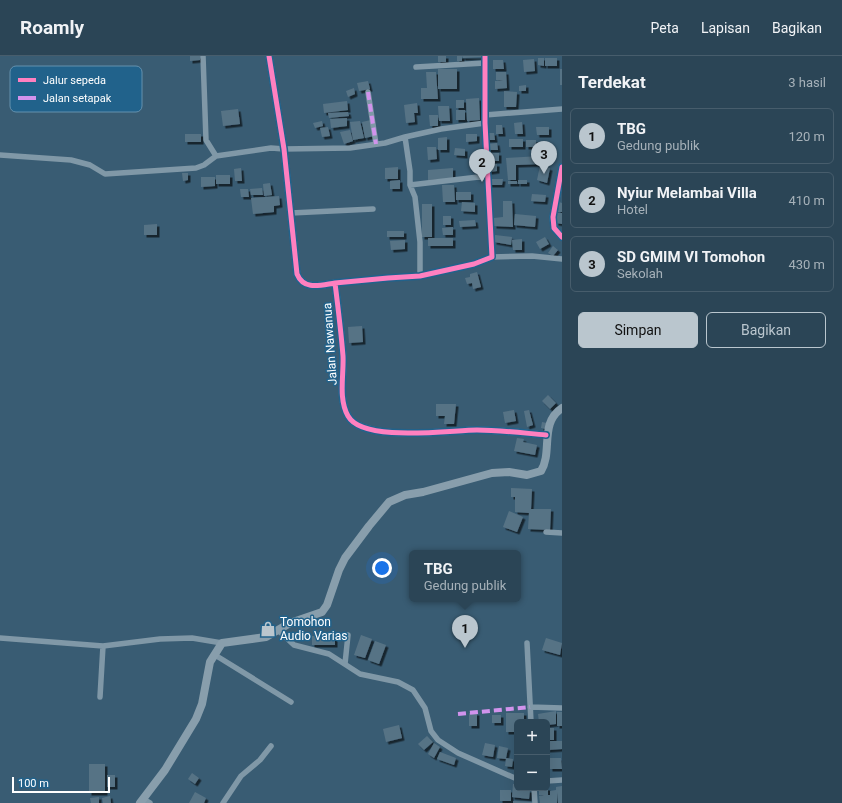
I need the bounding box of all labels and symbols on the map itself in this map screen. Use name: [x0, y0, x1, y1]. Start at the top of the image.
legend: [10, 66, 142, 112]
text: Jalur sepeda: [43, 74, 106, 87]
text: Jalan setapak: [43, 92, 112, 105]
pin: 3: [531, 141, 557, 174]
pin: 2: [469, 149, 495, 182]
street label: Jalan Nawanua: [320, 302, 340, 386]
your location: [372, 558, 392, 578]
place label: Tomohon Audio Varias: [280, 615, 348, 643]
pin: 1: [452, 615, 478, 648]
shop icon: Tomohon Audio Varias: [259, 620, 277, 638]
scale bar: [12, 775, 110, 794]

